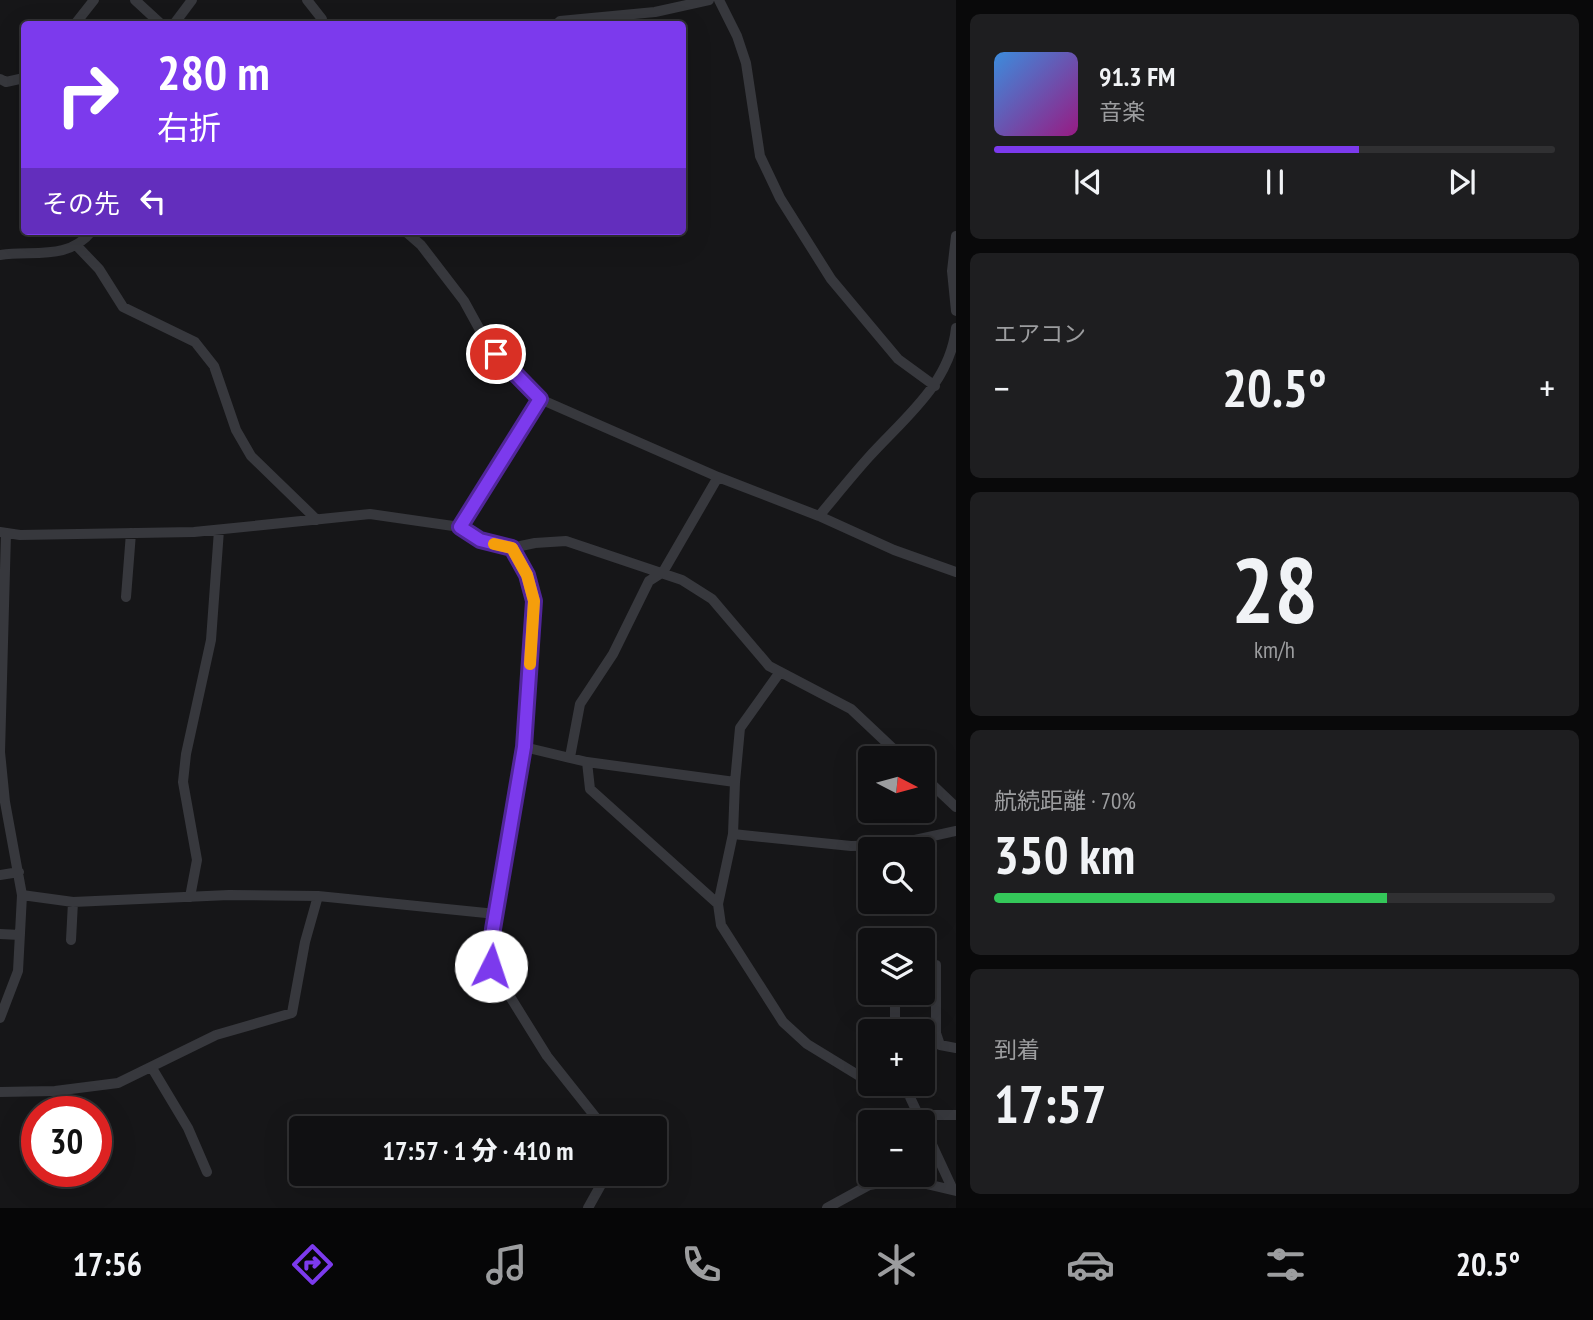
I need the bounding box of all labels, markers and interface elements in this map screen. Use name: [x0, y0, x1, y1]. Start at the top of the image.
text: 280 m: [157, 40, 270, 104]
icon: right: [42, 49, 133, 140]
text: 91.3 FM: [1099, 60, 1175, 93]
text: 音楽: [1099, 97, 1145, 126]
text: 右折: [157, 106, 221, 148]
icon: previous: [1069, 163, 1107, 201]
icon: pause: [1256, 163, 1294, 201]
icon: next: [1443, 163, 1481, 201]
icon: left: [134, 182, 172, 220]
text: その先: [42, 187, 120, 220]
text: エアコン: [994, 319, 1086, 348]
pin: [466, 324, 526, 384]
icon: arrive: [477, 335, 515, 373]
text: 20.5°: [1222, 354, 1327, 421]
text: −: [994, 363, 1010, 412]
text: +: [1539, 363, 1555, 412]
text: 28: [1231, 530, 1318, 648]
text: km/h: [1254, 635, 1295, 664]
north arrow: [858, 746, 934, 822]
map controls: [858, 746, 935, 1187]
text: 航続距離 · 70%: [994, 786, 1136, 815]
text: 350 km: [994, 821, 1135, 888]
button: search: [858, 837, 935, 914]
button: layers: [858, 928, 935, 1005]
position arrow: [454, 929, 528, 1003]
button: +: [858, 1019, 935, 1096]
text: 到着: [994, 1035, 1040, 1064]
text: 17:57: [994, 1070, 1106, 1137]
speed limit sign: 30: [21, 1096, 112, 1187]
button: −: [858, 1110, 935, 1187]
text: 17:57 · 1 分 · 410 m: [382, 1134, 574, 1167]
icon: directions: [288, 1240, 337, 1289]
icon: music: [482, 1240, 531, 1289]
icon: phone: [677, 1240, 726, 1289]
icon: climate: [872, 1240, 921, 1289]
icon: car: [1066, 1240, 1115, 1289]
icon: filters: [1261, 1240, 1310, 1289]
text: 17:56: [73, 1243, 142, 1285]
text: 20.5°: [1456, 1243, 1520, 1285]

